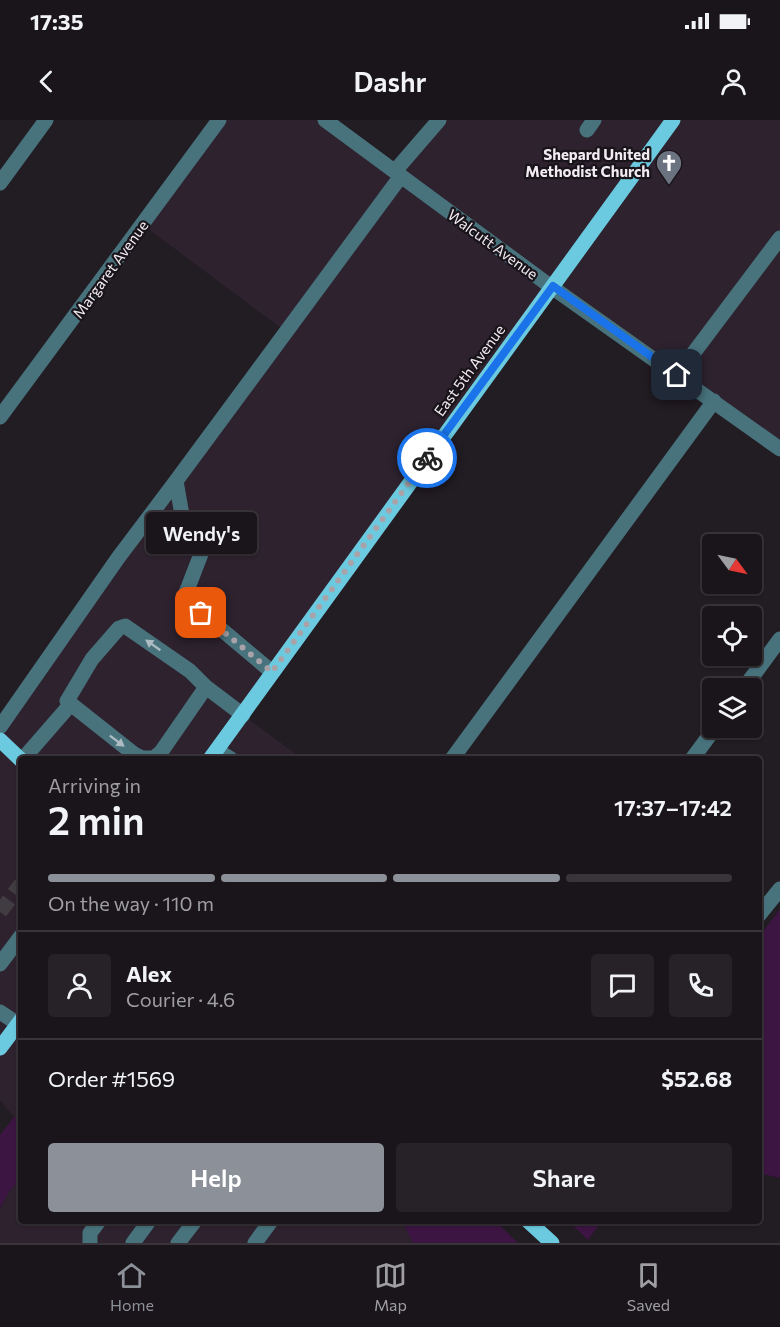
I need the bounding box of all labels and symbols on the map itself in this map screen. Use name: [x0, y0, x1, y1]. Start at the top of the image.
place label: Shepard United Methodist Church: [525, 145, 650, 180]
church icon: Shepard United Methodist Church: [654, 148, 684, 186]
street label: Walcutt Avenue: [444, 205, 542, 283]
street label: Margaret Avenue: [68, 217, 152, 321]
street label: East 5th Avenue: [430, 321, 508, 419]
pin: [651, 349, 702, 400]
courier: [397, 428, 457, 488]
callout: Wendy's: [146, 511, 256, 553]
north arrow: [702, 534, 762, 594]
pin: [175, 587, 226, 638]
one-way arrow: [146, 639, 161, 651]
one-way arrow: [109, 735, 125, 747]

